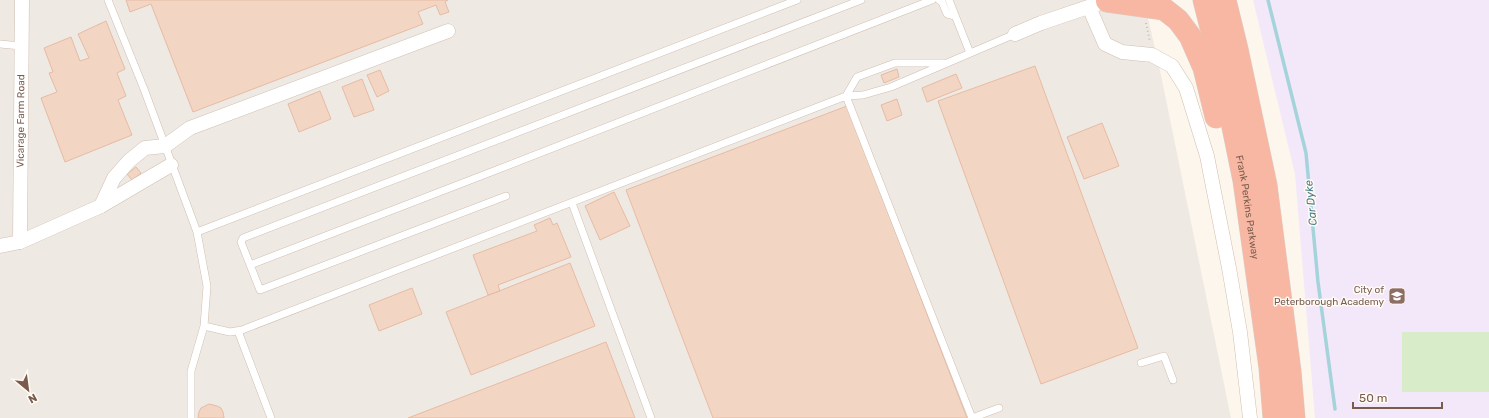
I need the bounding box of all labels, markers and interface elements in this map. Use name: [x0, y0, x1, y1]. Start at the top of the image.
street label: Vicarage Farm Road: [15, 74, 27, 168]
street label: Frank Perkins Parkway: [1233, 154, 1261, 261]
water label: Car Dyke: [1302, 180, 1320, 226]
place label: City of Peterborough Academy: [1274, 284, 1384, 308]
school or university icon: City of Peterborough Academy: [1387, 286, 1407, 306]
north arrow: [8, 370, 48, 410]
scale bar: [1353, 384, 1442, 410]
text: N: [26, 391, 39, 406]
text: 50 m: [1359, 391, 1387, 405]

